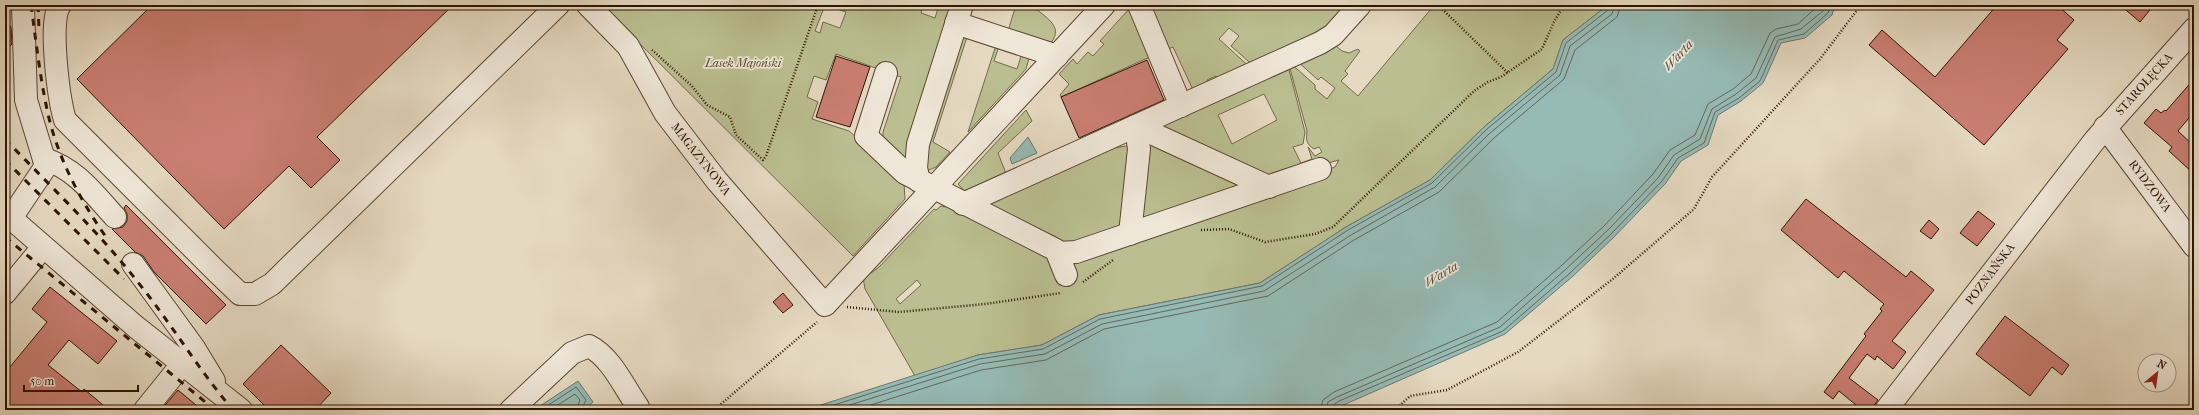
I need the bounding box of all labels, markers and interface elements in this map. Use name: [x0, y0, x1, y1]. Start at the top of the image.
water label: Warta: [1660, 36, 1696, 73]
street label: STAROŁĘCKA: [2113, 50, 2176, 118]
park label: Lasek Majoński: [704, 56, 783, 70]
street label: MAGAZYNOWA: [668, 120, 734, 198]
street label: RYDZOWA: [2126, 157, 2174, 215]
street label: POZNAŃSKA: [1962, 240, 2018, 307]
water label: Warta: [1422, 258, 1461, 290]
north arrow: [2137, 353, 2177, 393]
text: N: [2155, 357, 2169, 373]
scale bar: [24, 367, 138, 393]
text: 50 m: [30, 374, 54, 388]

